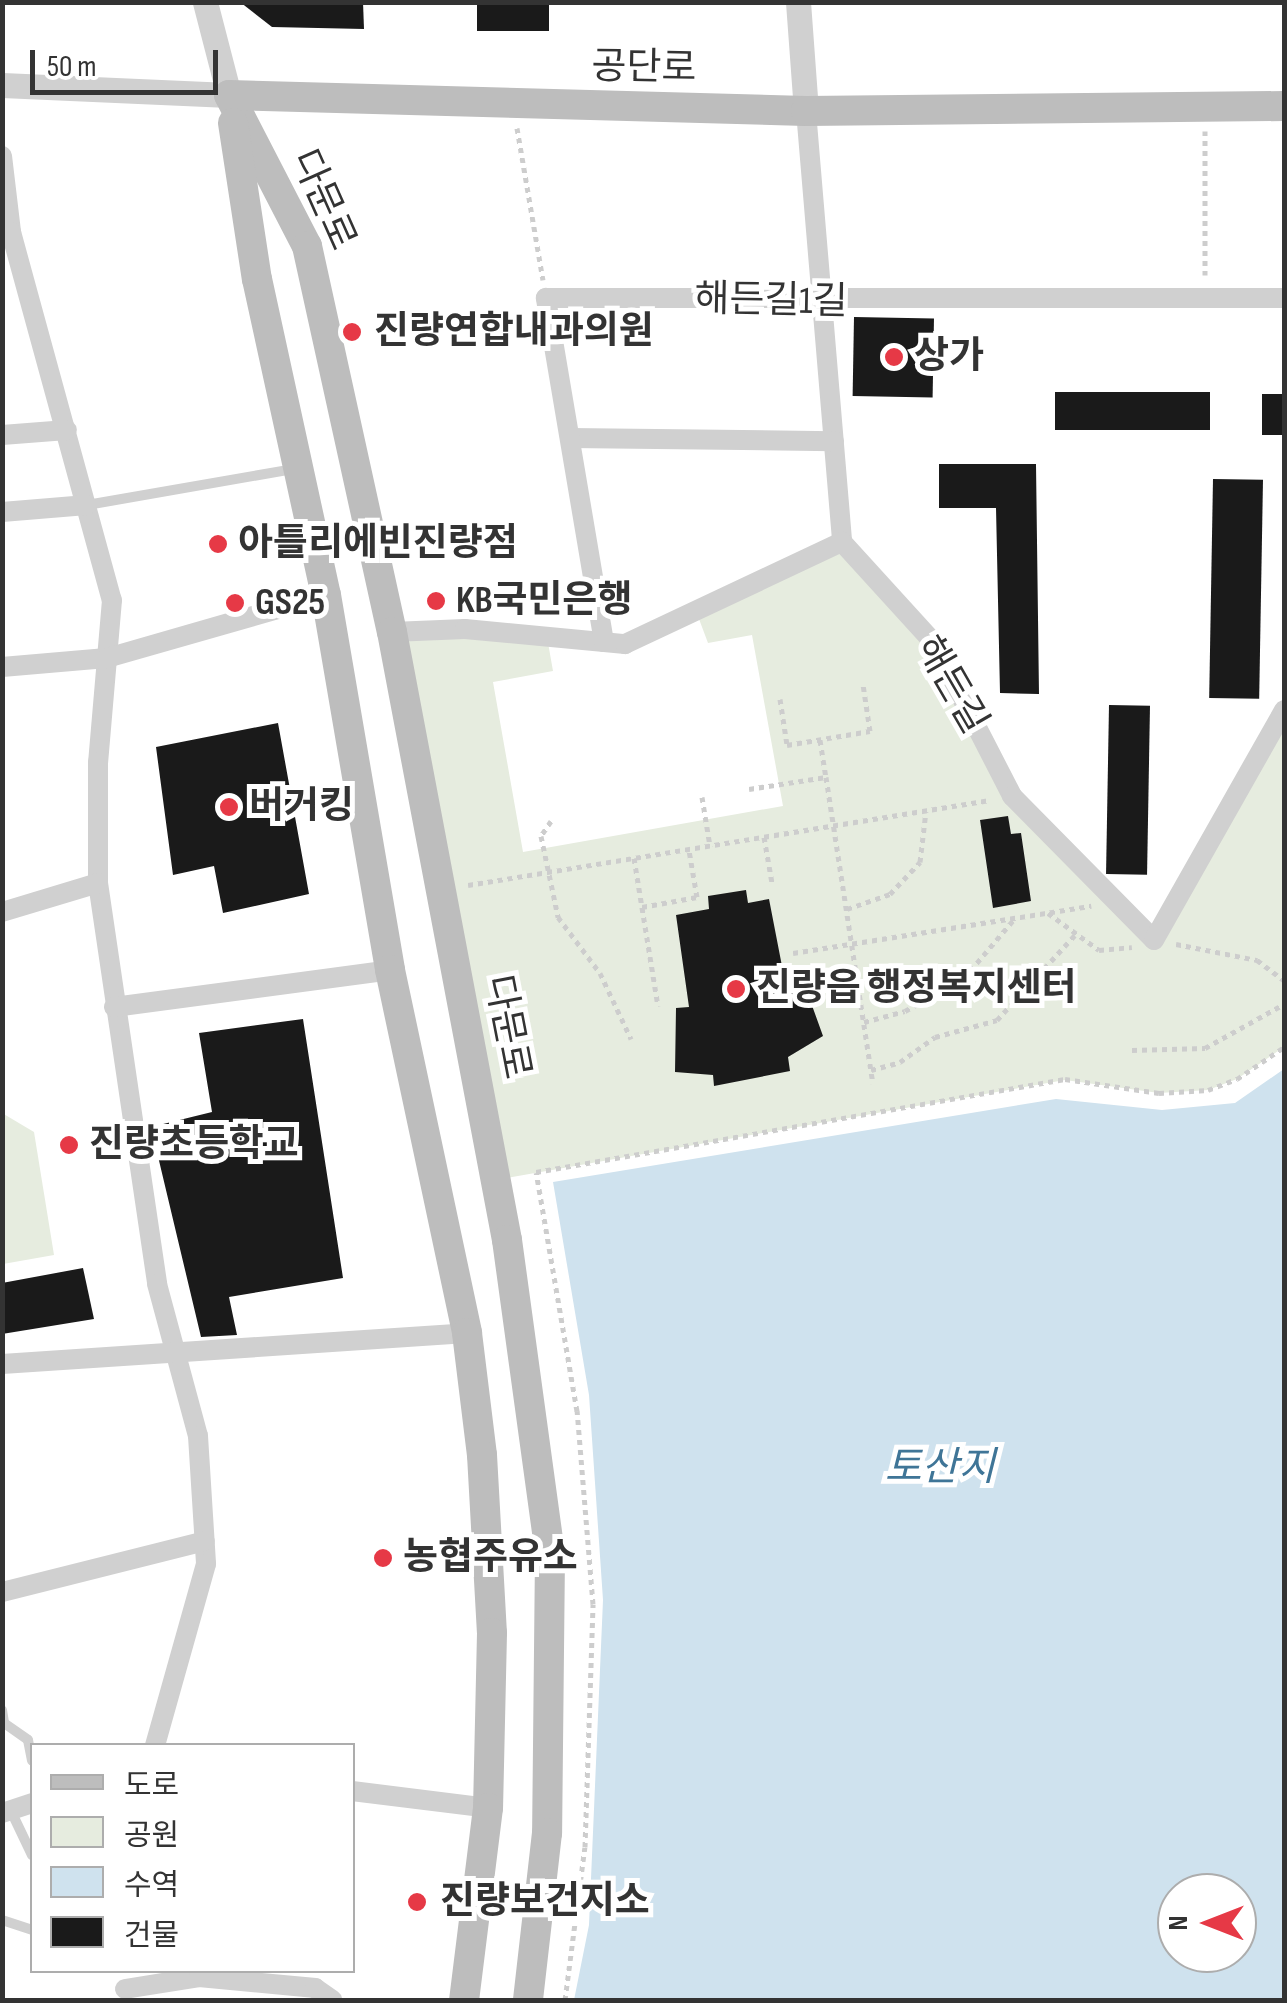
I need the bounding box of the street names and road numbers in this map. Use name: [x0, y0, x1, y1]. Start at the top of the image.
street label: 공단로: [591, 44, 697, 92]
street label: 다문로: [281, 143, 365, 257]
street label: 해든길1길: [694, 277, 848, 325]
street label: 해든길: [905, 628, 997, 742]
street label: 다문로: [475, 971, 539, 1083]

